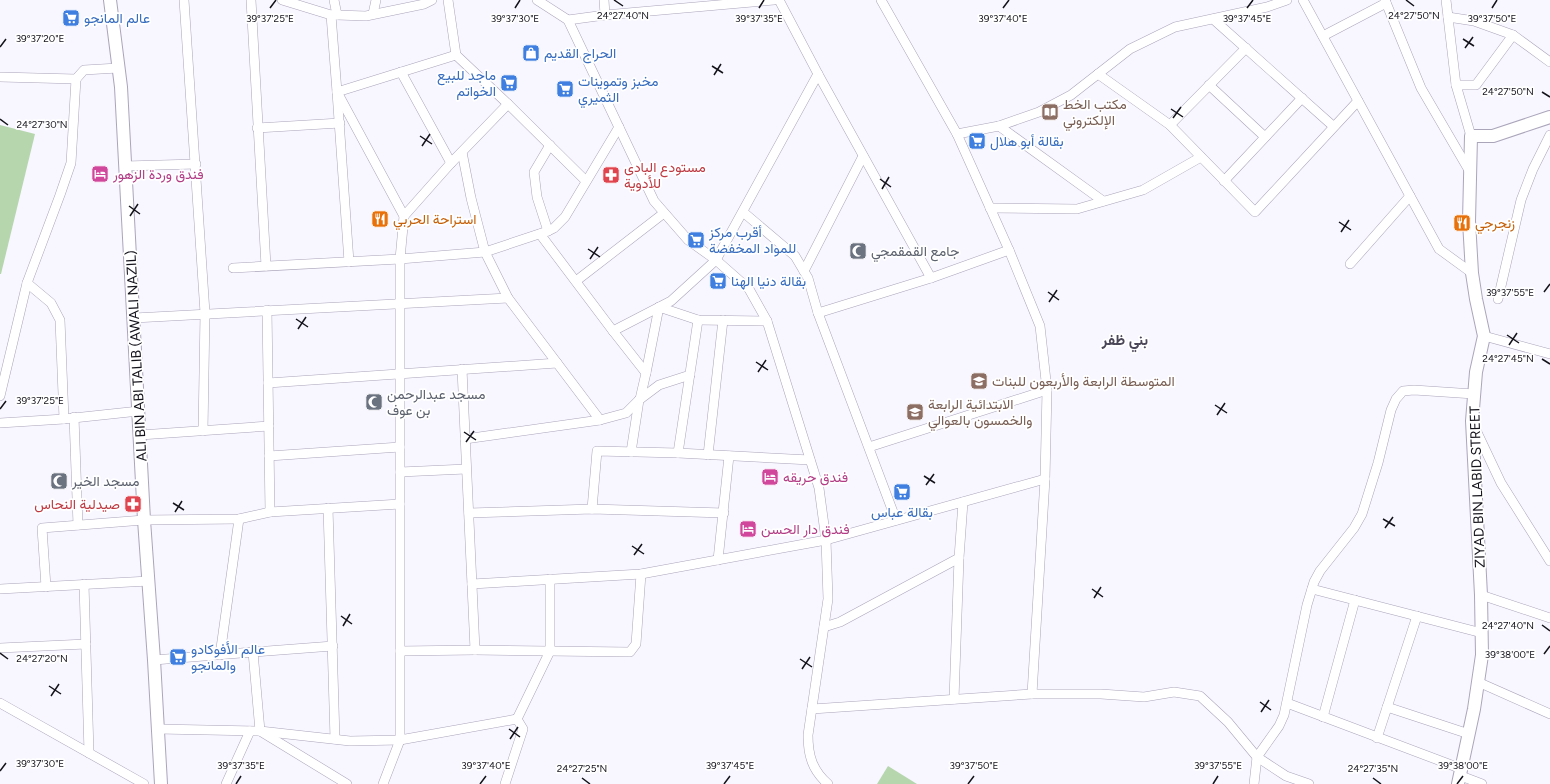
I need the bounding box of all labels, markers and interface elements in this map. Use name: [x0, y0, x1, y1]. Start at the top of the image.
supermarket icon: عالم المانجو: [61, 8, 81, 28]
text: 24°27'40"N: [597, 9, 649, 22]
text: 24°27'50"N: [1388, 9, 1440, 22]
place label: عالم المانجو: [84, 10, 150, 27]
text: 39°37'25"E: [246, 12, 294, 25]
text: 39°37'30"E: [491, 12, 539, 25]
text: 39°37'35"E: [735, 12, 783, 25]
text: 39°37'40"E: [978, 12, 1028, 25]
text: 39°37'45"E: [1223, 12, 1271, 25]
text: 39°37'50"E: [1468, 12, 1517, 25]
text: 39°37'20"E: [16, 32, 64, 45]
shop icon: الحراج القديم: [521, 43, 541, 63]
place label: الحراج القديم: [544, 45, 616, 64]
place label: ماجد للبيع الخواتم: [437, 67, 496, 100]
supermarket icon: ماجد للبيع الخواتم: [499, 73, 519, 93]
place label: مخبز وتموينات الثميري: [578, 73, 658, 109]
supermarket icon: مخبز وتموينات الثميري: [555, 79, 575, 99]
text: 24°27'50"N: [1482, 85, 1534, 98]
place label: مكتب الخط الإلكتروني: [1063, 96, 1127, 132]
library icon: مكتب الخط الإلكتروني: [1040, 102, 1060, 122]
text: 24°27'30"N: [16, 118, 68, 131]
supermarket icon: بقالة أبو هلال: [967, 131, 987, 151]
place label: بقالة أبو هلال: [990, 133, 1064, 151]
place label: مستودع البادى للأدوية: [624, 159, 706, 192]
hotel icon: فندق وردة الزهور: [90, 164, 110, 184]
pharmacy icon: مستودع البادى للأدوية: [601, 165, 621, 185]
place label: فندق وردة الزهور: [112, 166, 204, 183]
restaurant icon: استراحة الحربي: [370, 209, 390, 229]
place label: استراحة الحربي: [393, 211, 477, 231]
restaurant icon: زنجرجي: [1452, 213, 1472, 233]
place label: زنجرجي: [1475, 215, 1515, 235]
place label: أقرب مركز للمواد المخفضة: [708, 224, 796, 257]
supermarket icon: أقرب مركز للمواد المخفضة: [686, 230, 706, 250]
mosque icon: جامع القمقمجي: [848, 241, 868, 261]
place label: جامع القمقمجي: [871, 243, 959, 263]
street label: ALI BIN ABI TALIB (AWALI NAZIL): [122, 250, 151, 462]
supermarket icon: بقالة دنيا الهنا: [708, 271, 728, 291]
place label: بقالة دنيا الهنا: [731, 273, 806, 290]
text: 39°37'55"E: [1486, 286, 1534, 299]
district label: بني ظفر: [1101, 331, 1148, 353]
text: 24°27'45"N: [1482, 352, 1534, 365]
school or university icon: المتوسطة الرابعة والأربعون للبنات: [969, 371, 989, 391]
place label: المتوسطة الرابعة والأربعون للبنات: [992, 373, 1175, 390]
place label: مسجد عبدالرحمن بن عوف: [387, 386, 485, 419]
mosque icon: مسجد عبدالرحمن بن عوف: [364, 392, 384, 412]
text: 39°37'25"E: [16, 394, 64, 407]
place label: الابتدائية الرابعة والخمسون بالعوالي: [928, 396, 1032, 432]
school or university icon: الابتدائية الرابعة والخمسون بالعوالي: [905, 402, 925, 422]
street label: ZIYAD BIN LABID STREET: [1466, 405, 1489, 568]
hotel icon: فندق حريقه: [760, 467, 780, 487]
place label: فندق حريقه: [783, 469, 848, 486]
mosque icon: مسجد الخير: [49, 471, 69, 491]
place label: مسجد الخير: [71, 473, 140, 490]
supermarket icon: بقالة عباس: [892, 482, 912, 502]
pharmacy icon: صيدلية النحاس: [123, 494, 143, 514]
place label: صيدلية النحاس: [34, 496, 120, 513]
place label: بقالة عباس: [871, 504, 933, 521]
hotel icon: فندق دار الحسن: [738, 519, 758, 539]
place label: فندق دار الحسن: [761, 521, 850, 538]
text: 24°27'40"N: [1482, 619, 1534, 632]
place label: عالم الأفوكادو والمانجو: [191, 641, 265, 674]
supermarket icon: عالم الأفوكادو والمانجو: [168, 647, 188, 667]
text: 39°38'00"E: [1485, 648, 1535, 661]
text: 24°27'20"N: [16, 652, 68, 665]
text: 39°37'30"E: [16, 757, 64, 770]
text: 39°37'35"E: [217, 759, 265, 772]
text: 39°37'40"E: [461, 759, 511, 772]
text: 39°37'45"E: [706, 759, 754, 772]
text: 39°37'50"E: [950, 759, 999, 772]
text: 39°37'55"E: [1194, 759, 1242, 772]
text: 39°38'00"E: [1438, 759, 1488, 772]
text: 24°27'25"N: [557, 762, 607, 775]
text: 24°27'35"N: [1348, 762, 1398, 775]

